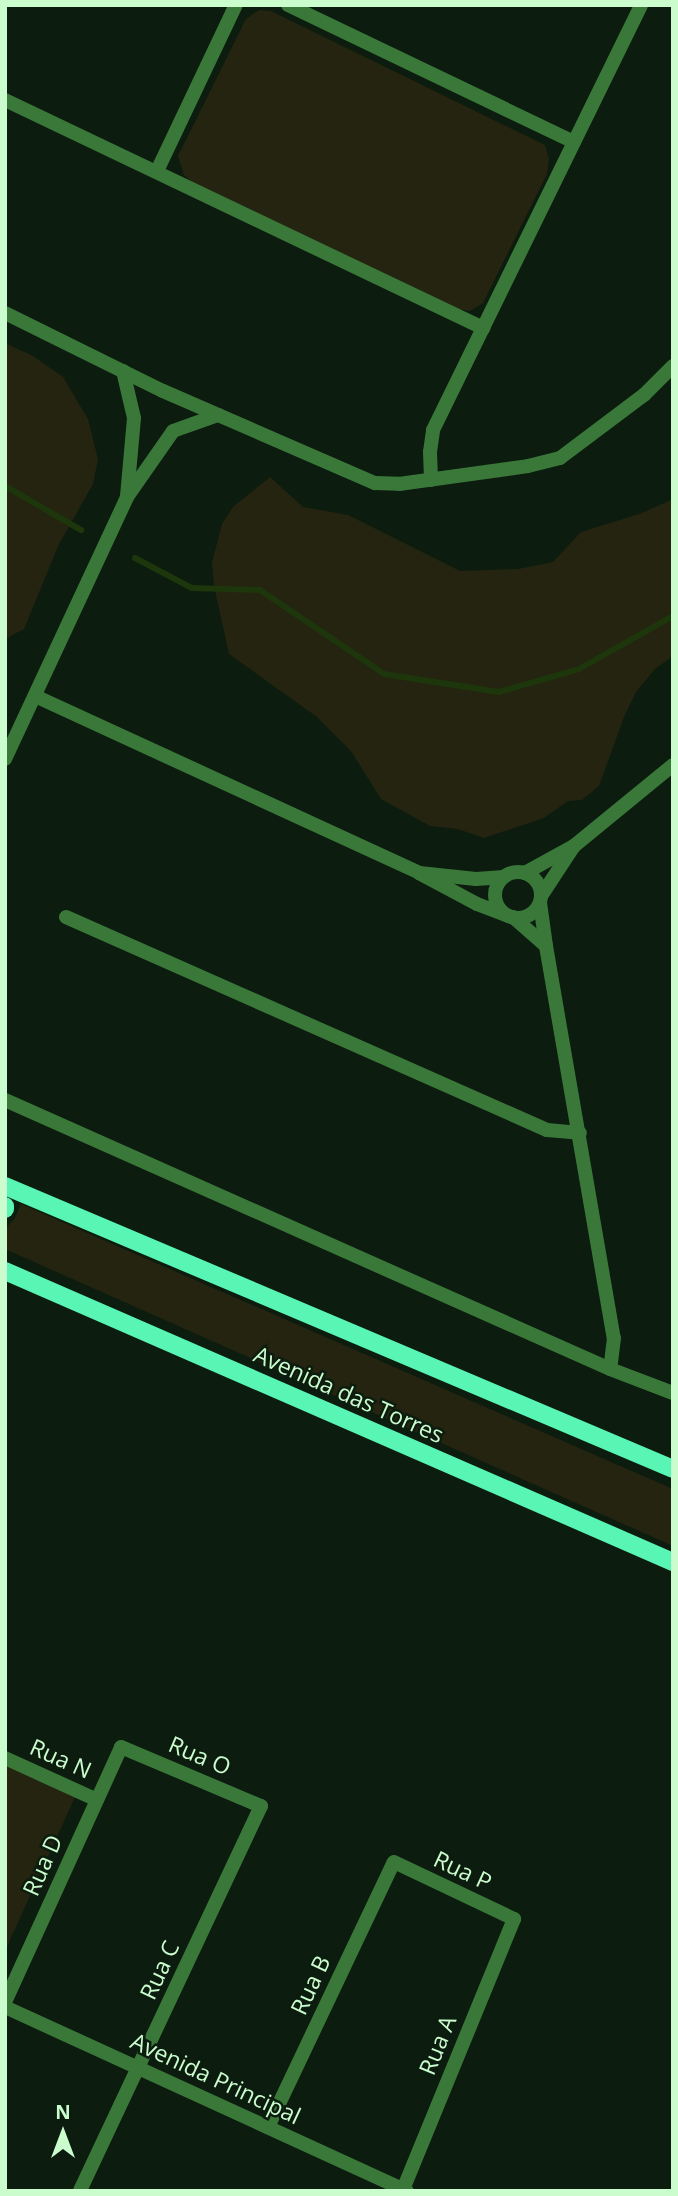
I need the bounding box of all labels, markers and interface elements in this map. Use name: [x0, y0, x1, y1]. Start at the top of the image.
street label: Avenida das Torres: [250, 1340, 448, 1448]
street label: Rua O: [165, 1730, 235, 1780]
street label: Rua N: [26, 1732, 96, 1784]
street label: Rua D: [16, 1830, 68, 1900]
street label: Rua P: [430, 1845, 496, 1895]
street label: Rua C: [133, 1936, 185, 2004]
street label: Rua B: [284, 1951, 336, 2019]
street label: Rua A: [413, 2011, 461, 2079]
street label: Avenida Principal: [127, 2027, 305, 2129]
north arrow: [28, 2098, 98, 2168]
text: N: [55, 2099, 71, 2125]

